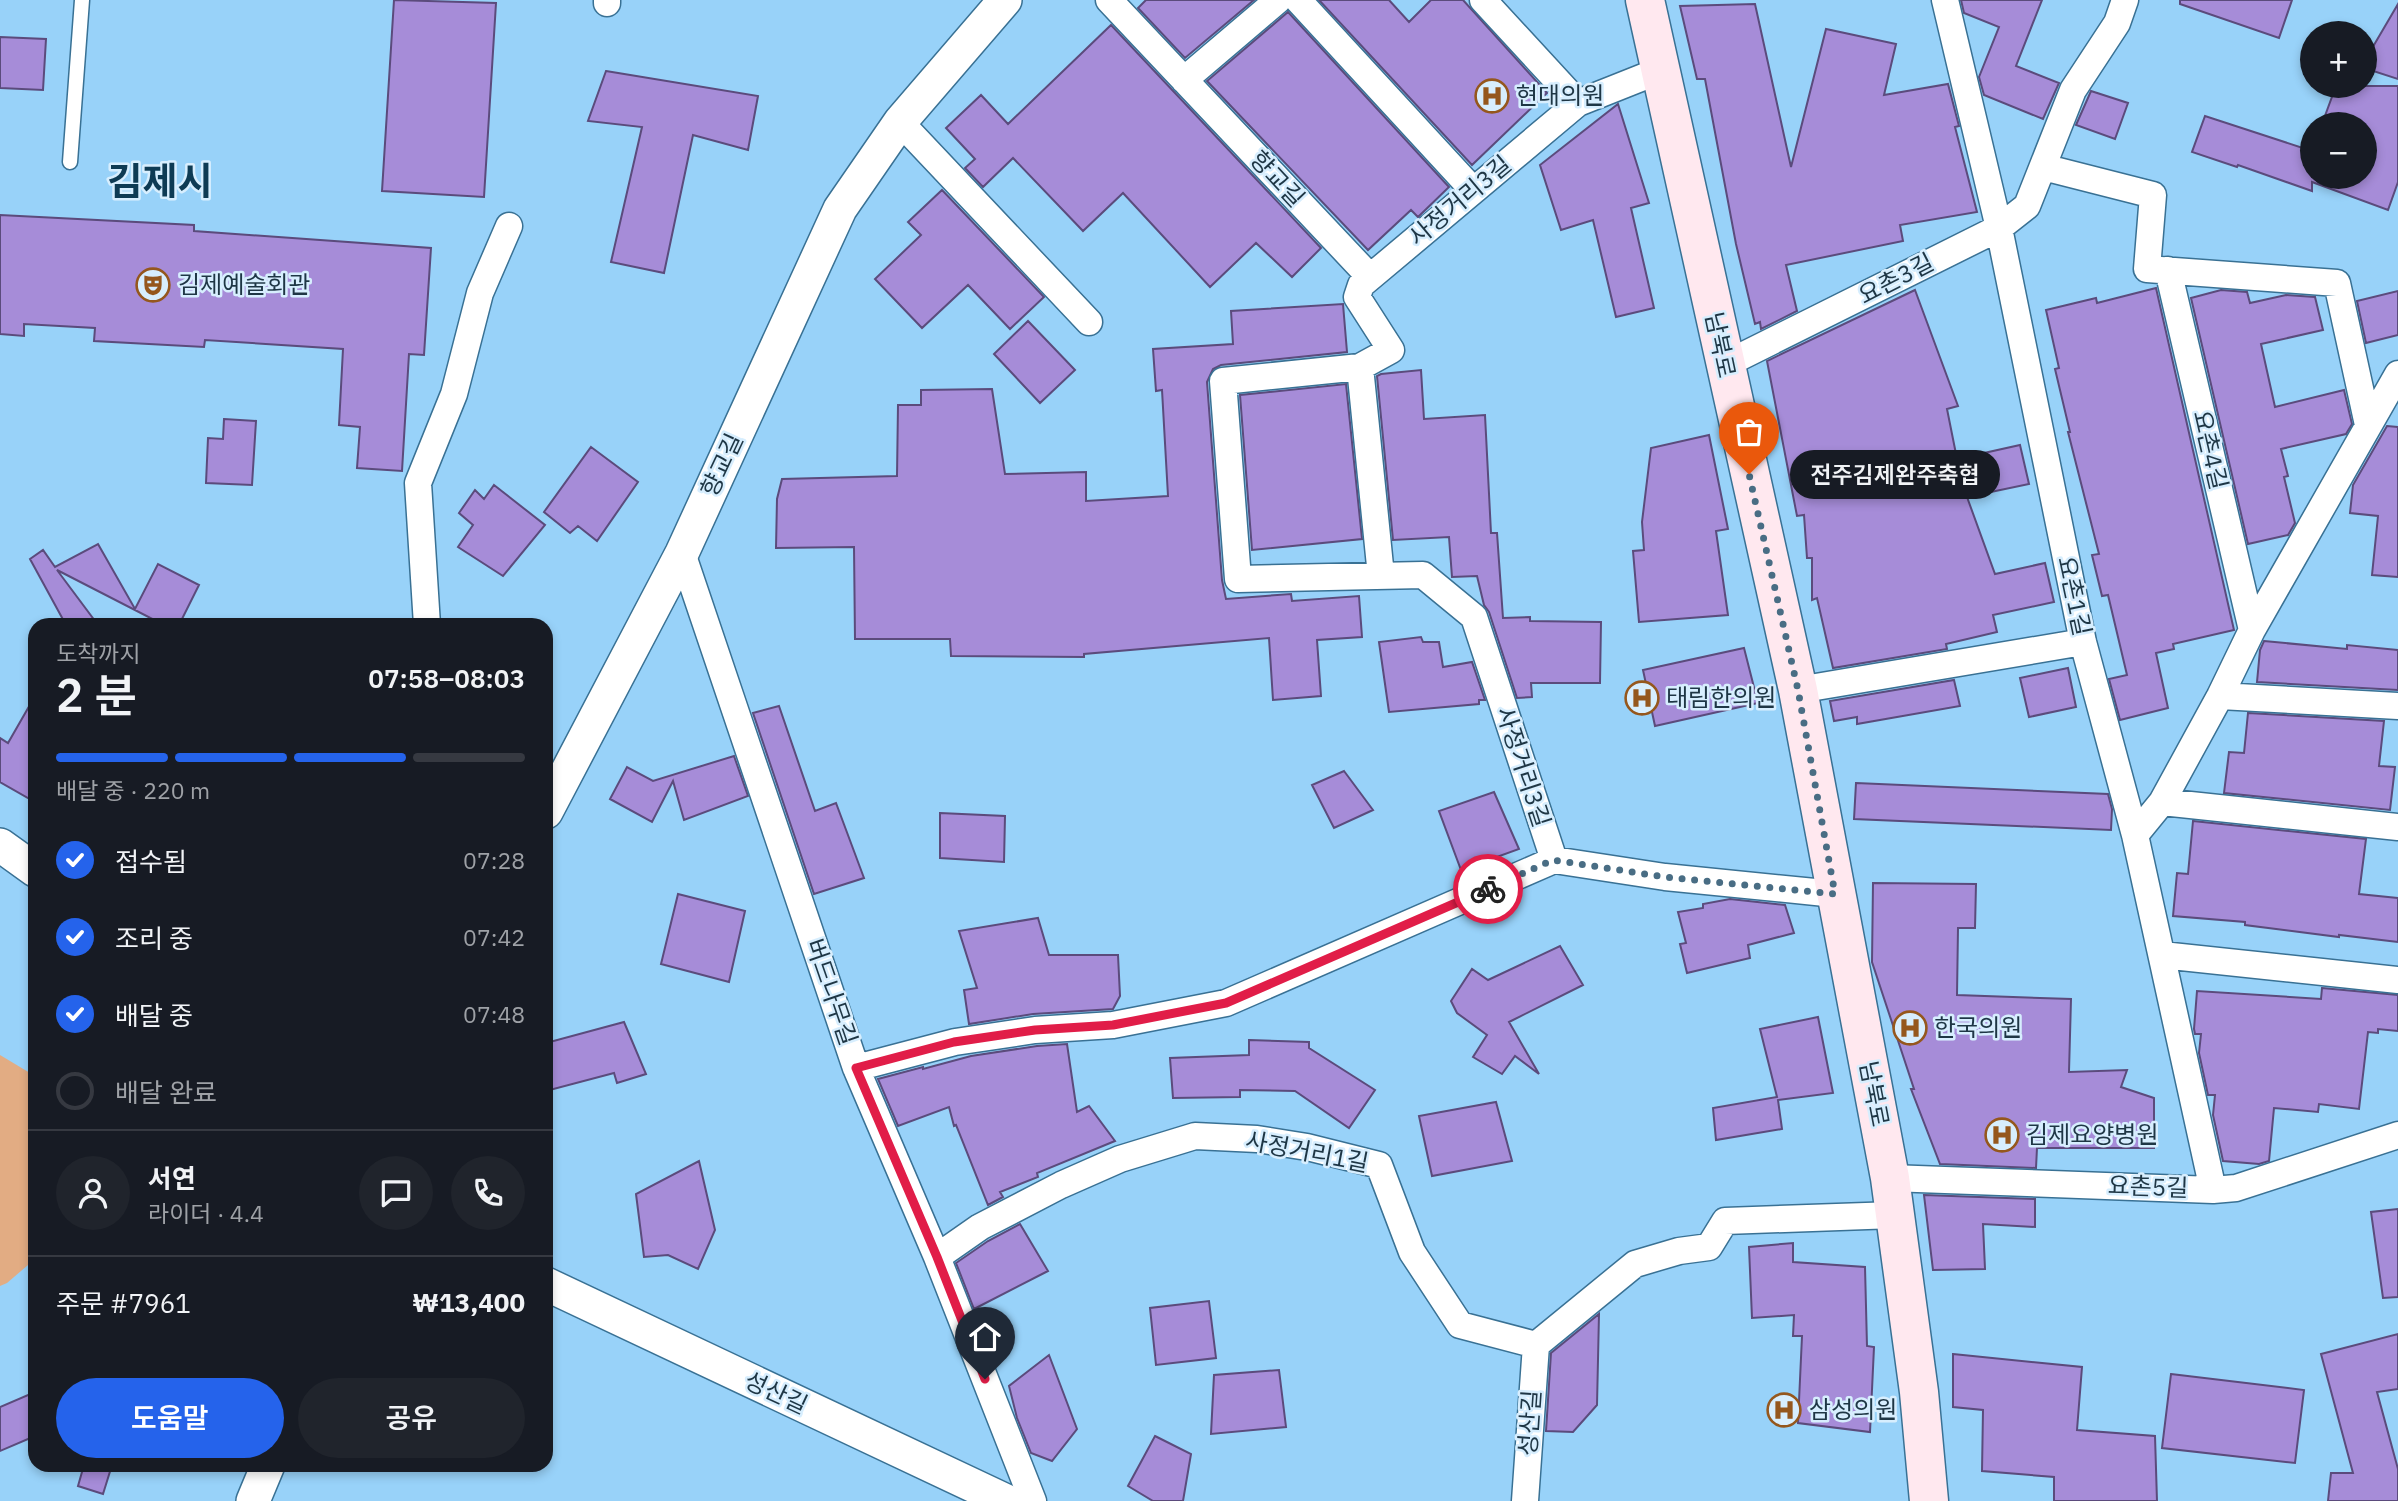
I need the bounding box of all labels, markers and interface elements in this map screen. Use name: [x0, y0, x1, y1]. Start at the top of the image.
map controls: [2300, 21, 2377, 189]
button: +: [2300, 21, 2377, 98]
hospital icon: 현대의원: [1473, 77, 1511, 115]
place label: 현대의원: [1516, 79, 1604, 111]
button: −: [2300, 112, 2377, 189]
street label: 향교길: [1243, 143, 1312, 213]
street label: 사정거리3길: [1401, 148, 1517, 253]
district label: 김제시: [108, 156, 212, 205]
street label: 요촌3길: [1852, 246, 1939, 311]
theatre icon: 김제예술회관: [134, 266, 172, 304]
place label: 김제예술회관: [178, 268, 310, 300]
street label: 남북로: [1698, 309, 1744, 381]
pin: [1719, 402, 1779, 474]
street label: 요촌4길: [2186, 407, 2236, 493]
icon: bag: [1730, 413, 1768, 451]
street label: 향교길: [693, 428, 750, 501]
callout: 전주김제완주축협: [1791, 449, 2001, 498]
text: 전주김제완주축협: [1810, 459, 1980, 489]
street label: 요촌1길: [2051, 553, 2099, 639]
text: 도착까지: [56, 638, 141, 668]
text: 07:58–08:03: [368, 661, 525, 695]
text: 2 분: [56, 665, 137, 725]
hospital icon: 태림한의원: [1623, 679, 1661, 717]
place label: 태림한의원: [1666, 681, 1776, 713]
street label: 사정거리3길: [1489, 702, 1558, 831]
text: 배달 중 · 220 m: [56, 775, 210, 805]
icon: check: [56, 841, 94, 879]
text: 접수됨: [115, 844, 187, 878]
text: 07:28: [463, 845, 525, 875]
courier: [1453, 854, 1523, 924]
icon: bike: [1469, 870, 1507, 908]
icon: check: [56, 918, 94, 956]
text: 조리 중: [115, 921, 193, 955]
text: 07:42: [463, 922, 525, 952]
street label: 버드나무길: [799, 934, 865, 1049]
icon: check: [56, 995, 94, 1033]
text: 배달 중: [115, 998, 193, 1032]
text: 07:48: [463, 999, 525, 1029]
hospital icon: 한국의원: [1891, 1009, 1929, 1047]
place label: 한국의원: [1934, 1011, 2022, 1043]
street label: 남북로: [1853, 1058, 1897, 1129]
text: 배달 완료: [115, 1075, 217, 1109]
hospital icon: 김제요양병원: [1983, 1116, 2021, 1154]
place label: 김제요양병원: [2026, 1118, 2158, 1150]
street label: 사정거리1길: [1243, 1123, 1372, 1179]
button: person: [56, 1156, 130, 1230]
button: chat: [359, 1156, 433, 1230]
button: phone: [451, 1156, 525, 1230]
text: 서연: [148, 1161, 196, 1195]
street label: 요촌5길: [2107, 1169, 2189, 1203]
text: 라이더 · 4.4: [148, 1198, 264, 1228]
text: ₩13,400: [412, 1285, 525, 1319]
text: 주문 #7961: [56, 1286, 191, 1320]
pin: [955, 1307, 1015, 1379]
icon: home: [966, 1318, 1004, 1356]
street label: 성산길: [740, 1364, 813, 1421]
button: 도움말: [56, 1378, 284, 1458]
button: 공유: [298, 1378, 525, 1458]
street label: 성산길: [1511, 1389, 1547, 1457]
hospital icon: 삼성의원: [1765, 1391, 1803, 1429]
place label: 삼성의원: [1809, 1393, 1897, 1425]

